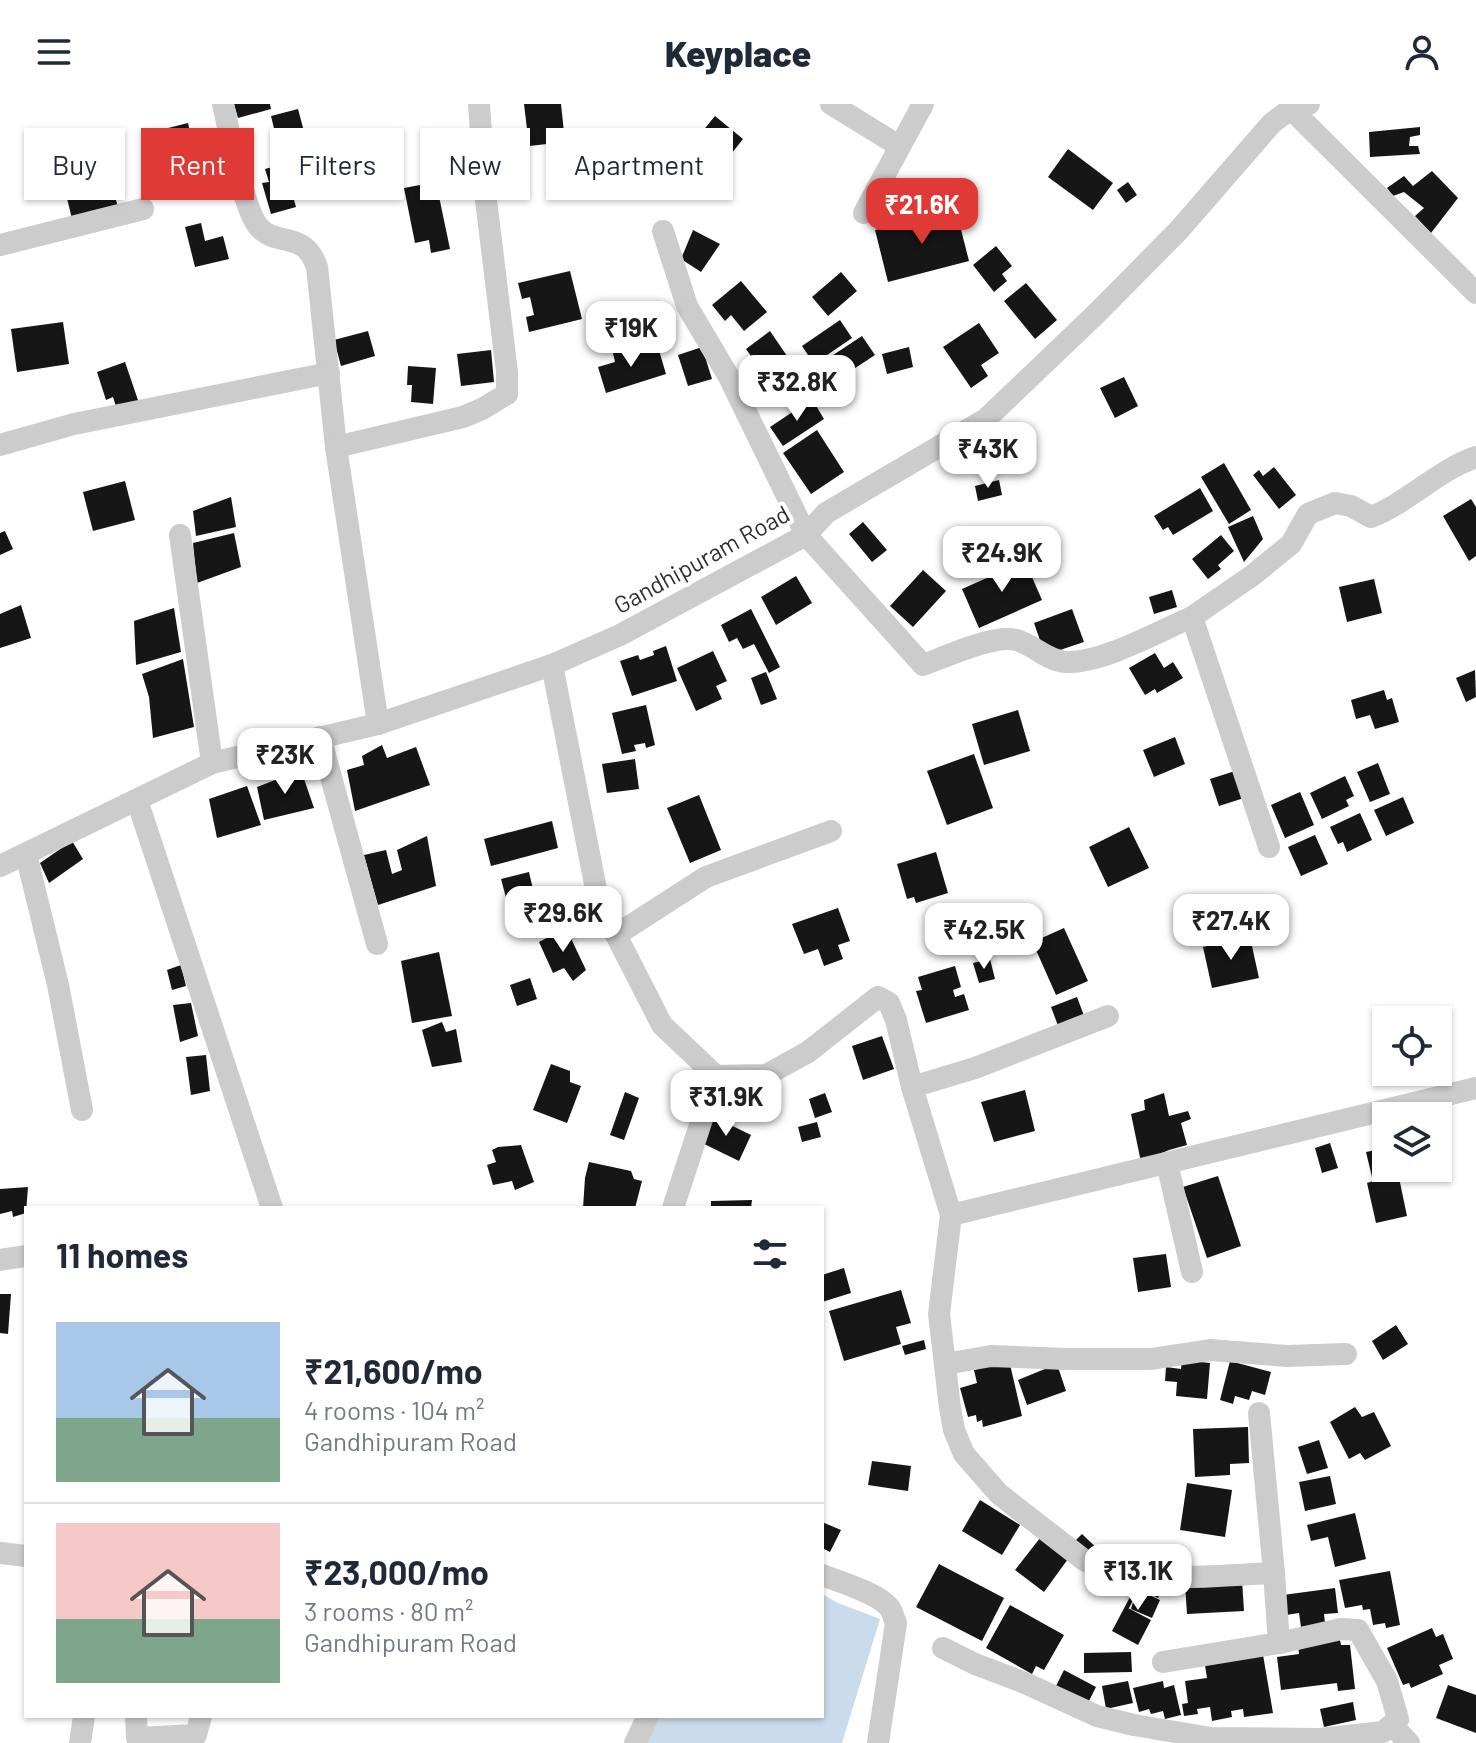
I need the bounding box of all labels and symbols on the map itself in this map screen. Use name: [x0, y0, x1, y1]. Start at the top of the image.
pin: ₹21.6K: [857, 178, 987, 246]
pin: ₹19K: [584, 301, 678, 369]
pin: ₹32.8K: [732, 355, 862, 423]
pin: ₹43K: [941, 422, 1035, 490]
street label: Gandhipuram Road: [608, 498, 794, 619]
pin: ₹24.9K: [937, 526, 1067, 594]
pin: ₹23K: [238, 728, 332, 796]
pin: ₹29.6K: [498, 886, 628, 954]
pin: ₹27.4K: [1166, 894, 1296, 962]
pin: ₹42.5K: [919, 903, 1049, 971]
pin: ₹31.9K: [661, 1070, 791, 1138]
pin: ₹13.1K: [1073, 1544, 1203, 1612]

